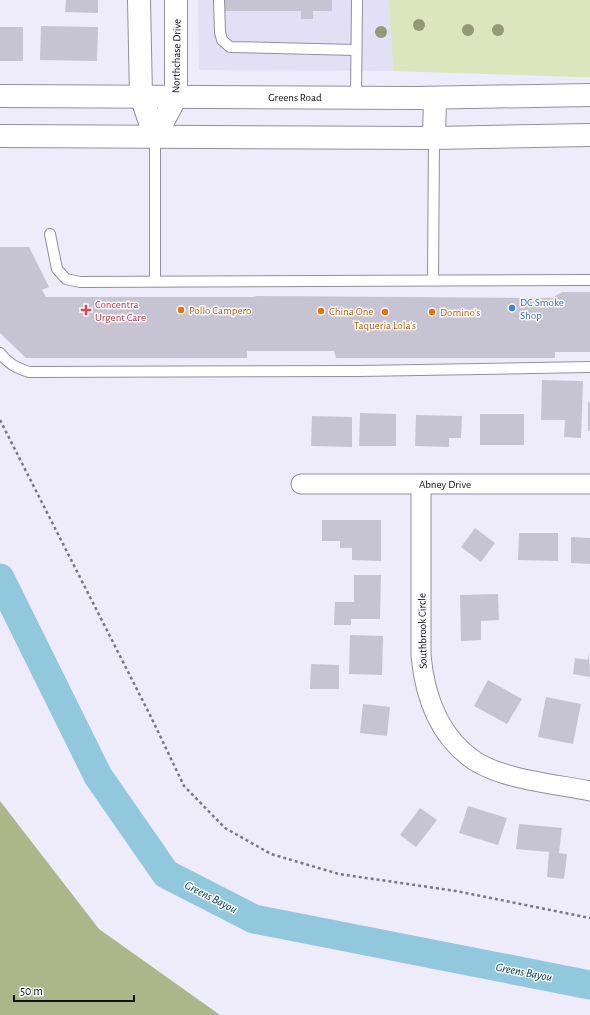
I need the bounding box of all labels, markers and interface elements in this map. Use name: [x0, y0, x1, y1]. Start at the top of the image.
street label: Northchase Drive: [170, 19, 183, 93]
street label: Greens Road: [268, 92, 322, 103]
place label: DC Smoke Shop: [520, 297, 564, 321]
place label: Concentra Urgent Care: [95, 299, 146, 323]
marker: DC Smoke Shop: [507, 303, 517, 313]
marker: Concentra Urgent Care: [80, 304, 92, 316]
marker: Pollo Campero: [176, 305, 186, 315]
place label: Pollo Campero: [189, 305, 251, 316]
marker: China One: [316, 306, 326, 316]
place label: China One: [329, 306, 373, 317]
marker: Taqueria Lola's: [380, 307, 390, 317]
marker: Domino's: [427, 307, 437, 317]
place label: Domino's: [440, 307, 480, 318]
place label: Taqueria Lola's: [354, 320, 416, 331]
street label: Abney Drive: [419, 479, 471, 490]
street label: Southbrook Circle: [416, 593, 429, 669]
water label: Greens Bayou: [183, 879, 240, 915]
water label: Greens Bayou: [495, 961, 554, 983]
scale bar: [14, 977, 134, 1003]
text: 50 m: [20, 985, 43, 997]

